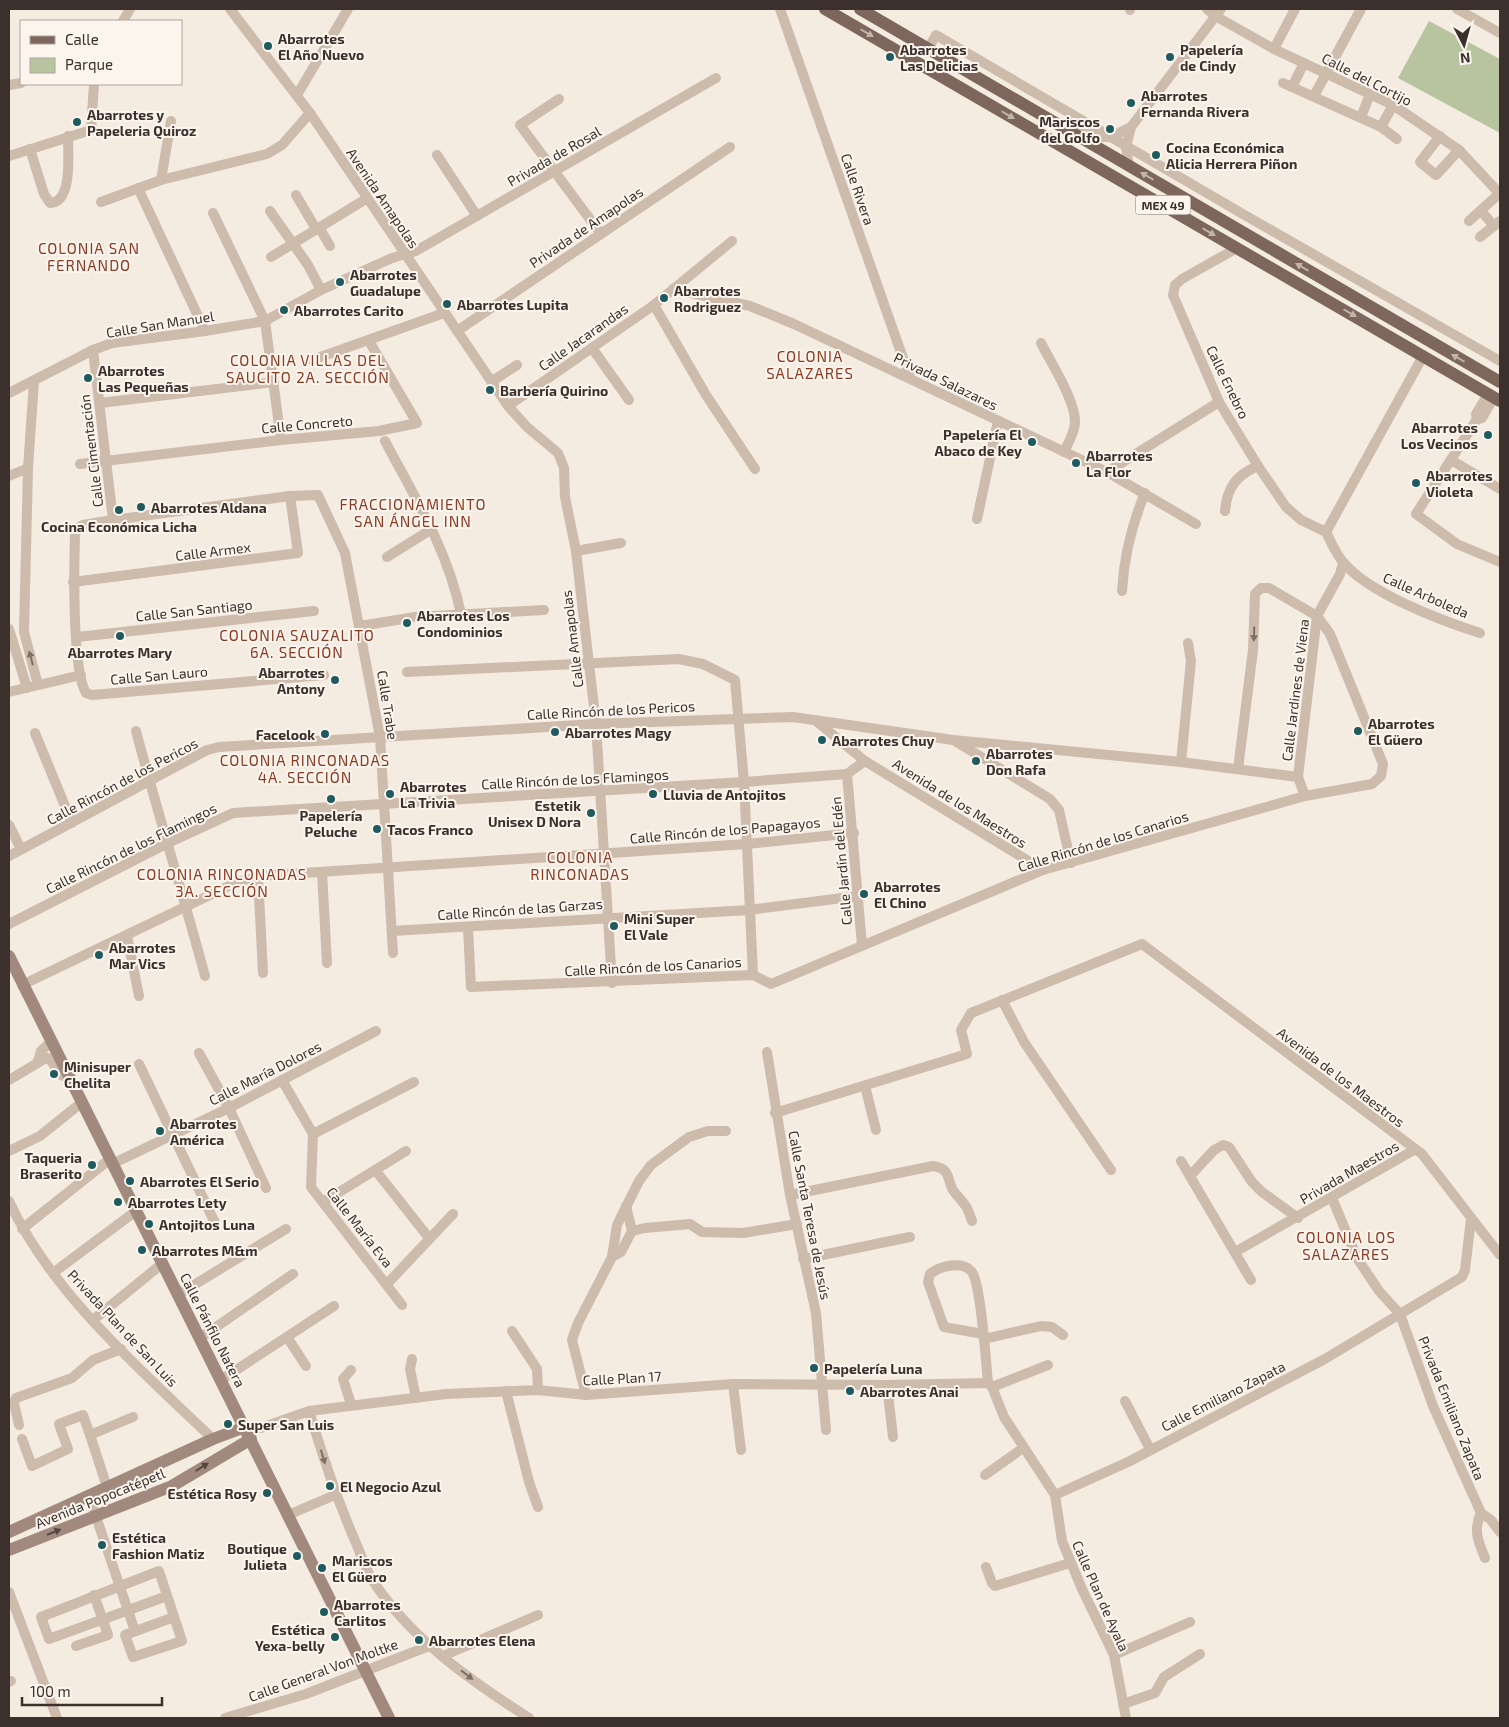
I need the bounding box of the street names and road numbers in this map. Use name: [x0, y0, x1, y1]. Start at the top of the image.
street label: Calle del Cortijo: [1319, 49, 1415, 109]
street label: Privada de Rosal: [504, 122, 605, 190]
street label: Avenida Amapolas: [343, 145, 423, 251]
street label: Calle Rivera: [838, 151, 878, 227]
street label: Privada de Amapolas: [526, 183, 646, 271]
road number: MEX 49: [1136, 196, 1190, 214]
street label: Calle Jacarandas: [535, 300, 631, 374]
street label: Calle San Manuel: [105, 307, 216, 341]
street label: Calle Enebro: [1203, 343, 1253, 421]
street label: Privada Salazares: [891, 348, 1001, 414]
street label: Calle Cimentación: [76, 394, 106, 508]
street label: Calle Concreto: [261, 412, 353, 436]
street label: Calle Armex: [174, 538, 252, 564]
street label: Calle Arboleda: [1381, 569, 1471, 621]
street label: Calle Amapolas: [558, 589, 586, 689]
street label: Calle San Santiago: [135, 595, 253, 625]
street label: Calle Jardines de Viena: [1278, 618, 1312, 762]
street label: Calle San Lauro: [110, 662, 208, 688]
street label: Calle Trabe: [374, 669, 402, 741]
street label: Calle Rincón de los Pericos: [526, 697, 696, 723]
street label: Calle Rincón de los Pericos: [44, 734, 200, 828]
street label: Avenida de los Maestros: [890, 755, 1030, 851]
street label: Calle Rincón de los Flamingos: [481, 766, 669, 792]
street label: Calle Jardín del Edén: [827, 796, 855, 926]
street label: Calle Rincón de los Flamingos: [43, 799, 219, 897]
street label: Calle Rincón de los Canarios: [1016, 807, 1190, 875]
street label: Calle Rincón de los Papagayos: [629, 813, 821, 847]
street label: Calle Rincón de las Garzas: [437, 895, 603, 923]
street label: Calle Rincón de los Canarios: [564, 953, 742, 979]
street label: Avenida de los Maestros: [1274, 1024, 1408, 1130]
street label: Calle María Dolores: [206, 1037, 324, 1109]
street label: Calle Santa Teresa de Jesús: [785, 1129, 835, 1301]
street label: Privada Maestros: [1296, 1137, 1402, 1207]
street label: Calle María Eva: [323, 1183, 397, 1271]
street label: Privada Plan de San Luis: [64, 1266, 182, 1390]
street label: Calle Pánfilo Natera: [177, 1270, 249, 1390]
street label: Privada Emiliano Zapata: [1415, 1334, 1489, 1482]
street label: Calle Emiliano Zapata: [1158, 1357, 1288, 1435]
street label: Calle Plan 17: [582, 1367, 662, 1389]
street label: Avenida Popocatépetl: [33, 1464, 168, 1532]
street label: Calle Plan de Ayala: [1069, 1538, 1133, 1654]
street label: Calle General Von Moltke: [246, 1635, 400, 1705]

